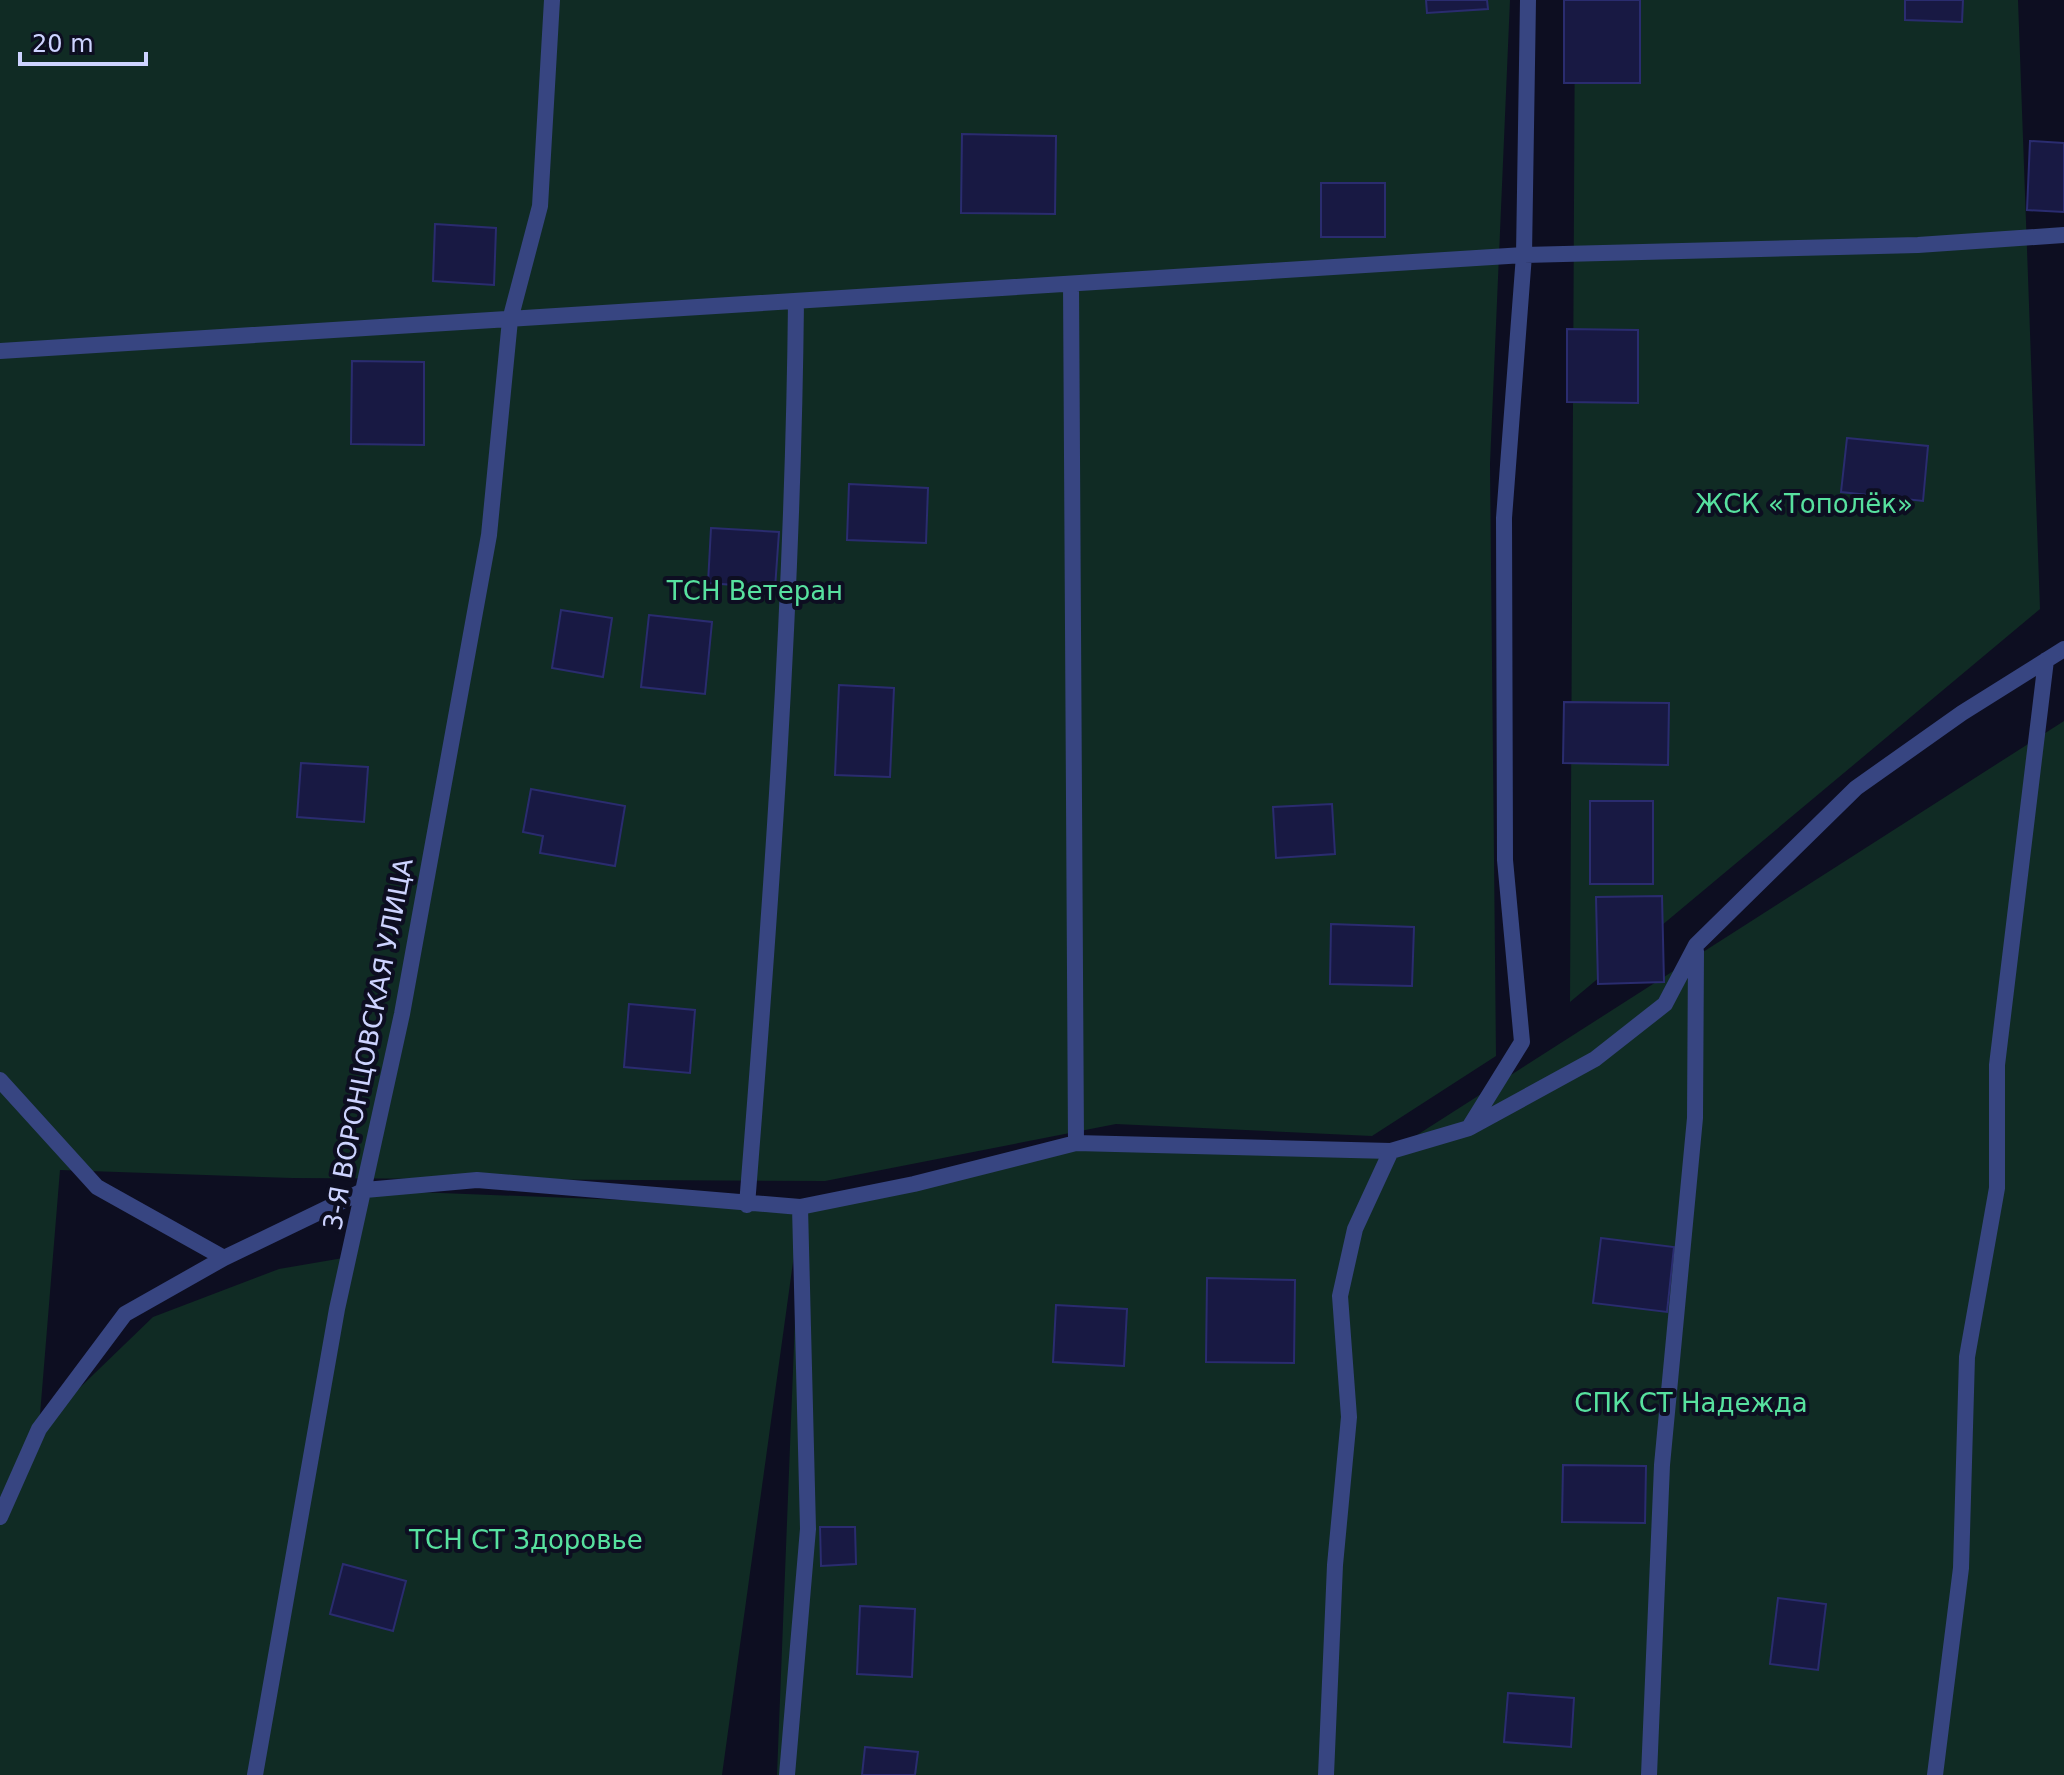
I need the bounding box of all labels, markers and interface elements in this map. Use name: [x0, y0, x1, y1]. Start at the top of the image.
scale bar: [20, 16, 146, 66]
text: 20 m: [32, 30, 94, 58]
park label: ЖСК «Тополёк»: [1695, 489, 1913, 519]
park label: ТСН Ветеран: [666, 576, 843, 606]
street label: 3-Я ВОРОНЦОВСКАЯ УЛИЦА: [317, 855, 419, 1233]
park label: СПК СТ Надежда: [1574, 1388, 1808, 1418]
park label: ТСН СТ Здоровье: [408, 1525, 643, 1555]

